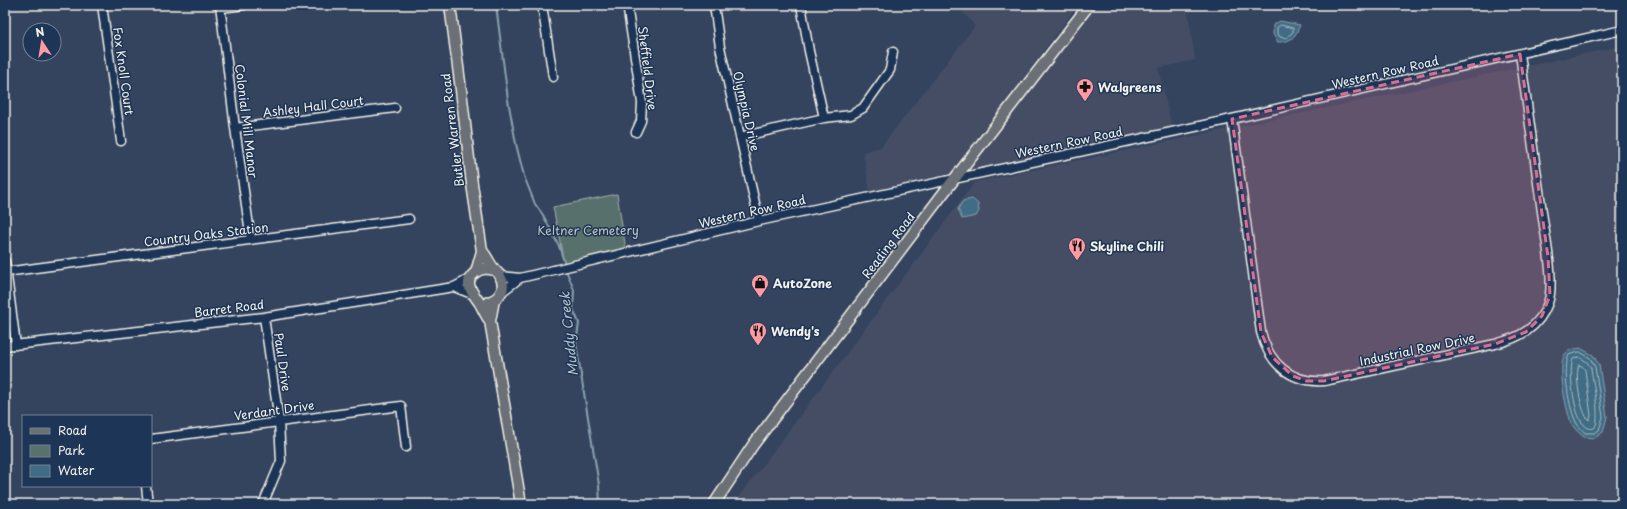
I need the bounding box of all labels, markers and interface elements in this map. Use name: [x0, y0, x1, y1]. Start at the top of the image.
north arrow: [22, 22, 62, 62]
text: N: [34, 22, 46, 41]
street label: Sheffield Drive: [634, 25, 662, 111]
street label: Fox Knoll Court: [109, 26, 139, 116]
street label: Western Row Road: [1330, 51, 1440, 93]
street label: Colonial Mill Manor: [231, 63, 263, 179]
street label: Olympia Drive: [729, 69, 765, 153]
street label: Butler Warren Road: [436, 72, 468, 188]
pharmacy icon: Walgreens: [1075, 77, 1095, 102]
place label: Walgreens: [1098, 78, 1162, 96]
street label: Ashley Hall Court: [261, 91, 365, 121]
street label: Western Row Road: [1014, 122, 1124, 162]
street label: Western Row Road: [697, 190, 807, 232]
street label: Reading Road: [857, 208, 919, 282]
street label: Country Oaks Station: [143, 217, 269, 251]
park label: Keltner Cemetery: [537, 221, 639, 239]
restaurant icon: Skyline Chili: [1067, 236, 1087, 261]
place label: Skyline Chili: [1090, 237, 1165, 255]
shop icon: AutoZone: [750, 273, 770, 298]
place label: AutoZone: [773, 274, 832, 292]
water label: Muddy Creek: [554, 290, 582, 377]
street label: Barret Road: [193, 295, 265, 321]
restaurant icon: Wendy's: [748, 321, 768, 346]
place label: Wendy's: [771, 322, 820, 340]
street label: Industrial Row Drive: [1358, 328, 1476, 370]
street label: Paul Drive: [270, 332, 296, 392]
street label: Verdant Drive: [233, 395, 315, 425]
legend: [22, 415, 152, 487]
text: Road: [58, 421, 87, 439]
text: Park: [58, 441, 85, 459]
text: Water: [58, 461, 95, 479]

